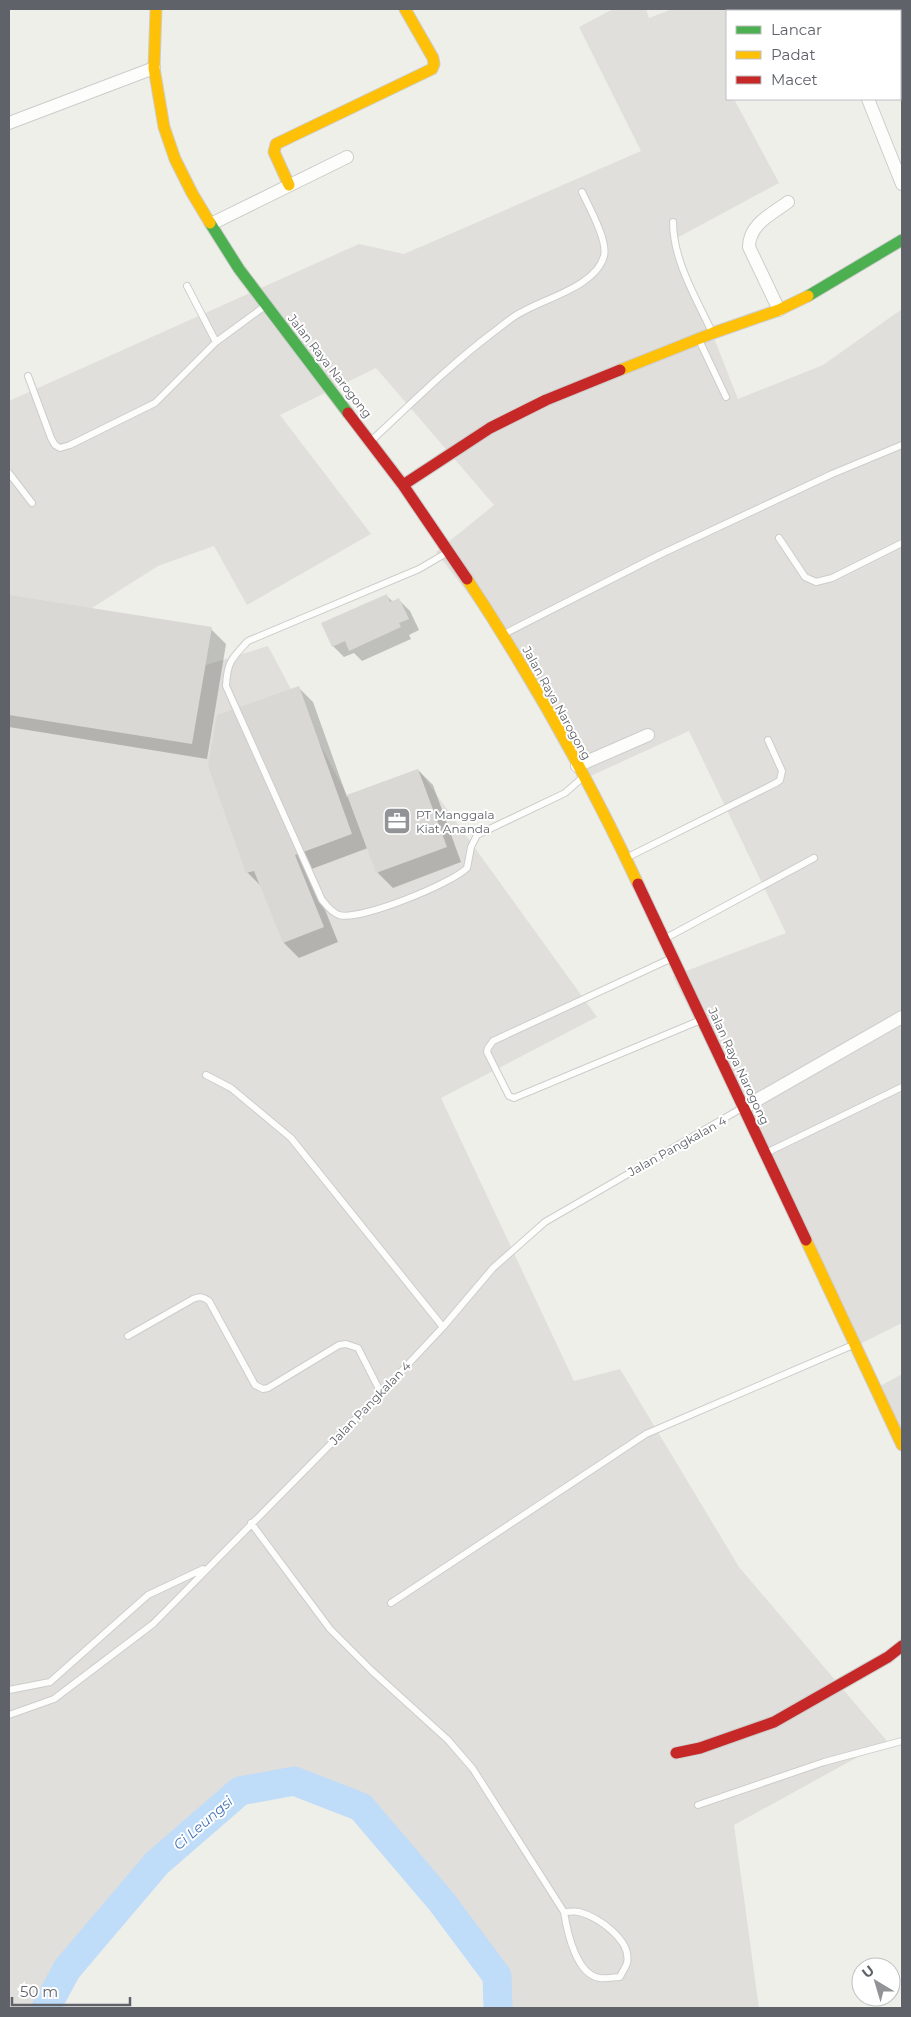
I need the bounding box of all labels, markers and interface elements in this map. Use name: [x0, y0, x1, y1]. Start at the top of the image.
legend: [726, 10, 901, 100]
text: Lancar: [771, 20, 822, 39]
text: Padat: [771, 45, 816, 64]
text: Macet: [771, 70, 818, 89]
street label: Jalan Raya Narogong: [284, 310, 375, 421]
street label: Jalan Raya Narogong: [519, 643, 595, 762]
office icon: PT Manggala Kiat Ananda: [382, 806, 412, 836]
place label: PT Manggala Kiat Ananda: [416, 807, 495, 836]
street label: Jalan Raya Narogong: [705, 1004, 773, 1127]
street label: Jalan Pangkalan 4: [624, 1113, 729, 1180]
street label: Jalan Pangkalan 4: [326, 1358, 414, 1449]
water label: Ci Leungsi: [169, 1792, 237, 1854]
north arrow: [851, 1957, 901, 2007]
text: U: [858, 1961, 878, 1982]
scale bar: [12, 1974, 130, 2006]
text: 50 m: [20, 1982, 58, 2001]

